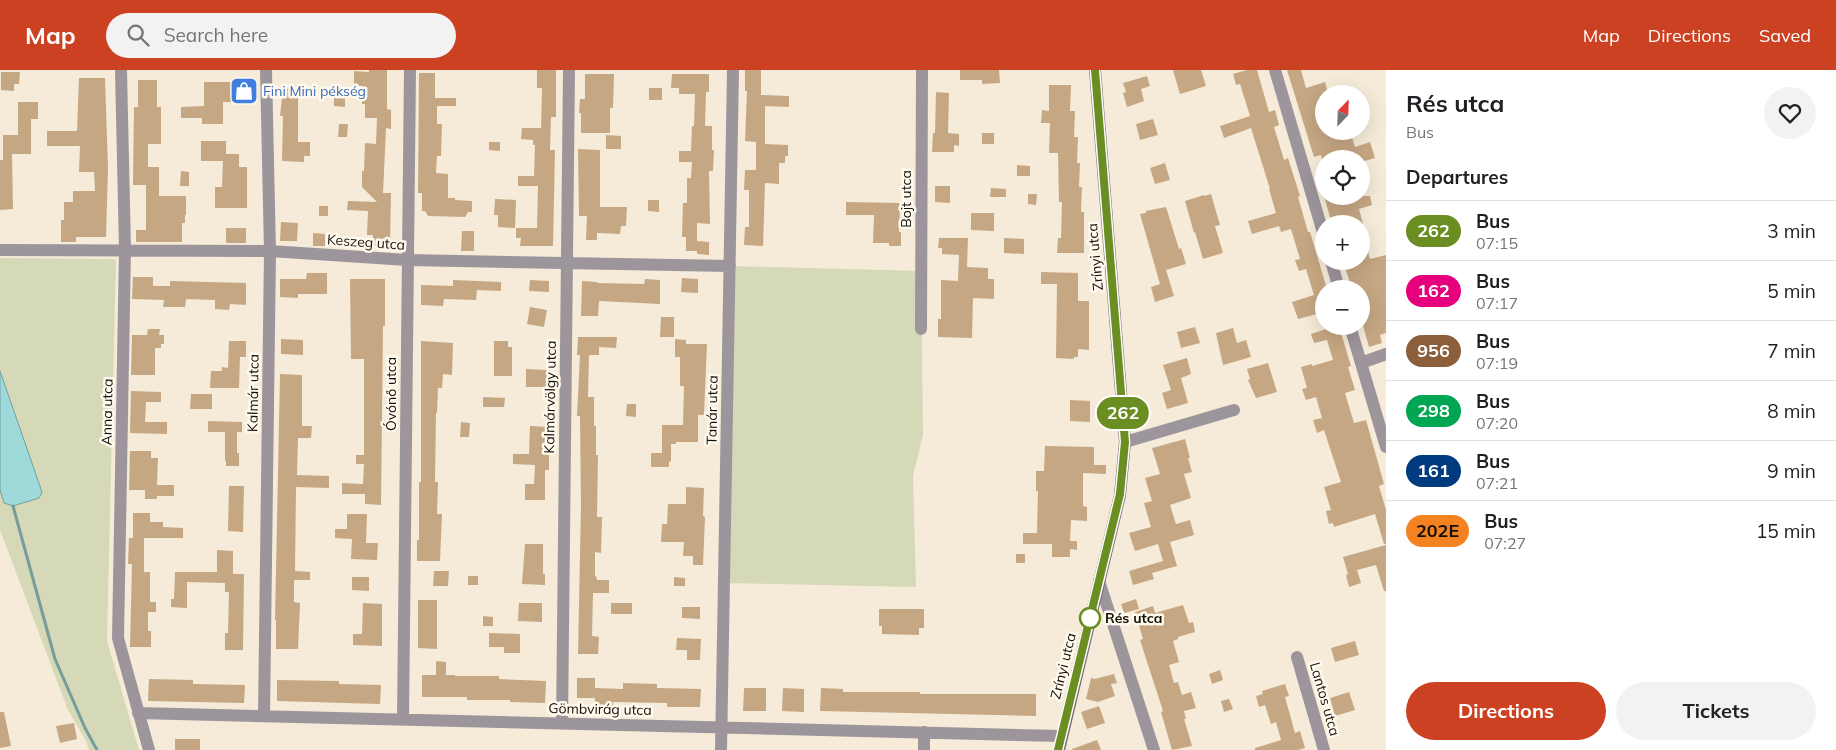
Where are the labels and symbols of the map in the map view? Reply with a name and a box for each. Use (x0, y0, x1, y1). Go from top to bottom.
shop icon: Fini Mini pékség (229, 76, 259, 106)
place label: Fini Mini pékség (263, 82, 366, 100)
north arrow (1315, 85, 1370, 140)
street label: Bojt utca (897, 170, 915, 228)
street label: Zrínyi utca (1083, 223, 1107, 291)
street label: Keszeg utca (326, 230, 406, 254)
street label: Kalmárvölgy utca (540, 340, 560, 454)
street label: Kalmár utca (243, 354, 263, 432)
street label: Óvónő utca (382, 357, 400, 431)
street label: Tanár utca (702, 375, 722, 445)
street label: Anna utca (97, 378, 117, 446)
line badge: 262 (1094, 397, 1152, 429)
marker: Rés utca (1079, 607, 1101, 629)
place label: Rés utca (1105, 609, 1162, 627)
street label: Zrínyi utca (1046, 631, 1080, 701)
street label: Lantos utca (1306, 660, 1344, 738)
street label: Gömbvirág utca (548, 699, 652, 719)

